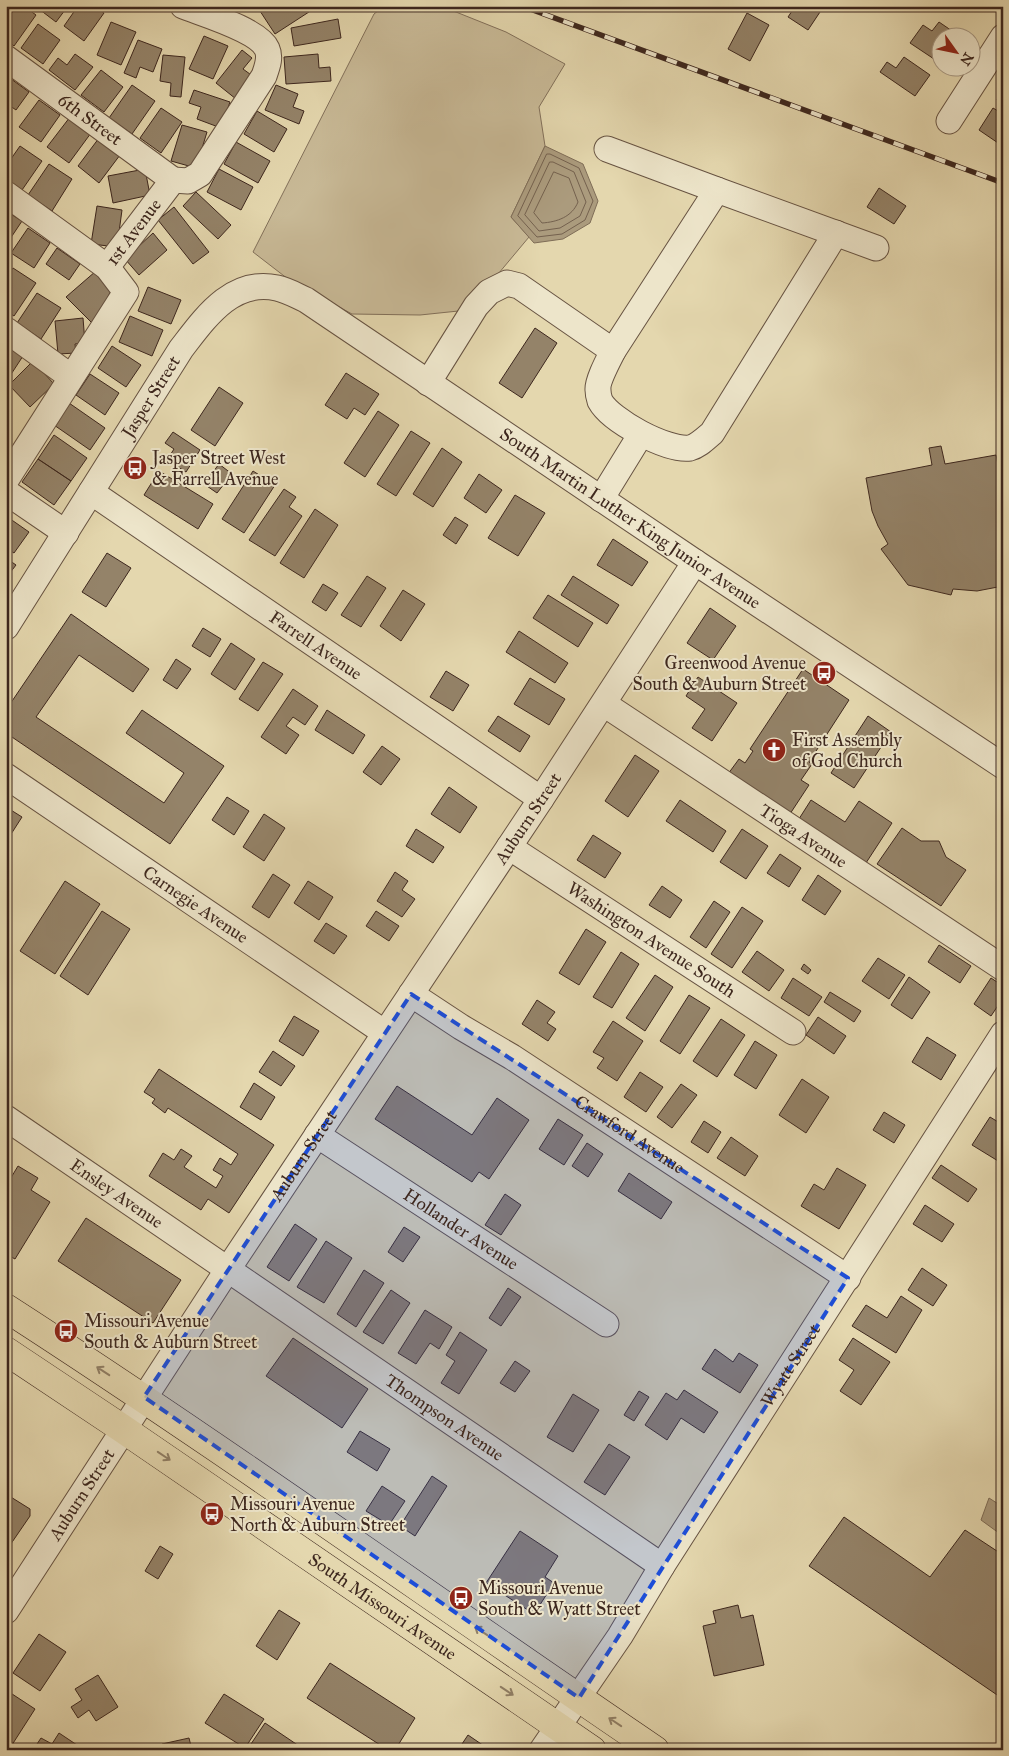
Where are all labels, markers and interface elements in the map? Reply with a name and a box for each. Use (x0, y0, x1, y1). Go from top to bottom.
north arrow (932, 28, 982, 78)
text: N (956, 49, 977, 69)
street label: 6th Street (54, 89, 127, 151)
street label: 1st Avenue (101, 194, 166, 270)
street label: Jasper Street (116, 351, 185, 444)
street label: South Martin Luther King Junior Avenue (496, 423, 765, 613)
place label: Jasper Street West & Farrell Avenue (150, 447, 286, 490)
bus stop icon: Jasper Street West & Farrell Avenue (122, 455, 148, 481)
street label: Farrell Avenue (265, 606, 366, 685)
place label: Greenwood Avenue South & Auburn Street (633, 652, 807, 695)
bus stop icon: Greenwood Avenue South & Auburn Street (811, 660, 837, 686)
place label: First Assembly of God Church (792, 729, 902, 772)
church icon: First Assembly of God Church (761, 737, 787, 763)
street label: Auburn Street (489, 768, 566, 869)
street label: Tioga Avenue (755, 799, 851, 873)
street label: Carnegie Avenue (139, 861, 252, 948)
street label: Washington Avenue South (563, 877, 740, 1003)
street label: Crawford Avenue (571, 1090, 689, 1179)
street label: Auburn Street (265, 1105, 342, 1206)
street label: Ensley Avenue (66, 1154, 167, 1233)
street label: Hollander Avenue (399, 1184, 523, 1275)
place label: Missouri Avenue South & Auburn Street (84, 1310, 258, 1353)
bus stop icon: Missouri Avenue South & Auburn Street (53, 1318, 79, 1344)
street label: Wyatt Street (756, 1319, 826, 1411)
one-way arrow (96, 1366, 110, 1376)
street label: Thompson Avenue (381, 1369, 508, 1466)
street label: Auburn Street (43, 1444, 120, 1545)
one-way arrow (156, 1451, 170, 1461)
place label: Missouri Avenue North & Auburn Street (230, 1493, 406, 1536)
bus stop icon: Missouri Avenue North & Auburn Street (199, 1501, 225, 1527)
street label: South Missouri Avenue (304, 1548, 461, 1665)
place label: Missouri Avenue South & Wyatt Street (478, 1577, 641, 1620)
bus stop icon: Missouri Avenue South & Wyatt Street (448, 1585, 474, 1611)
one-way arrow (474, 1626, 488, 1636)
one-way arrow (499, 1686, 513, 1696)
one-way arrow (608, 1717, 622, 1728)

